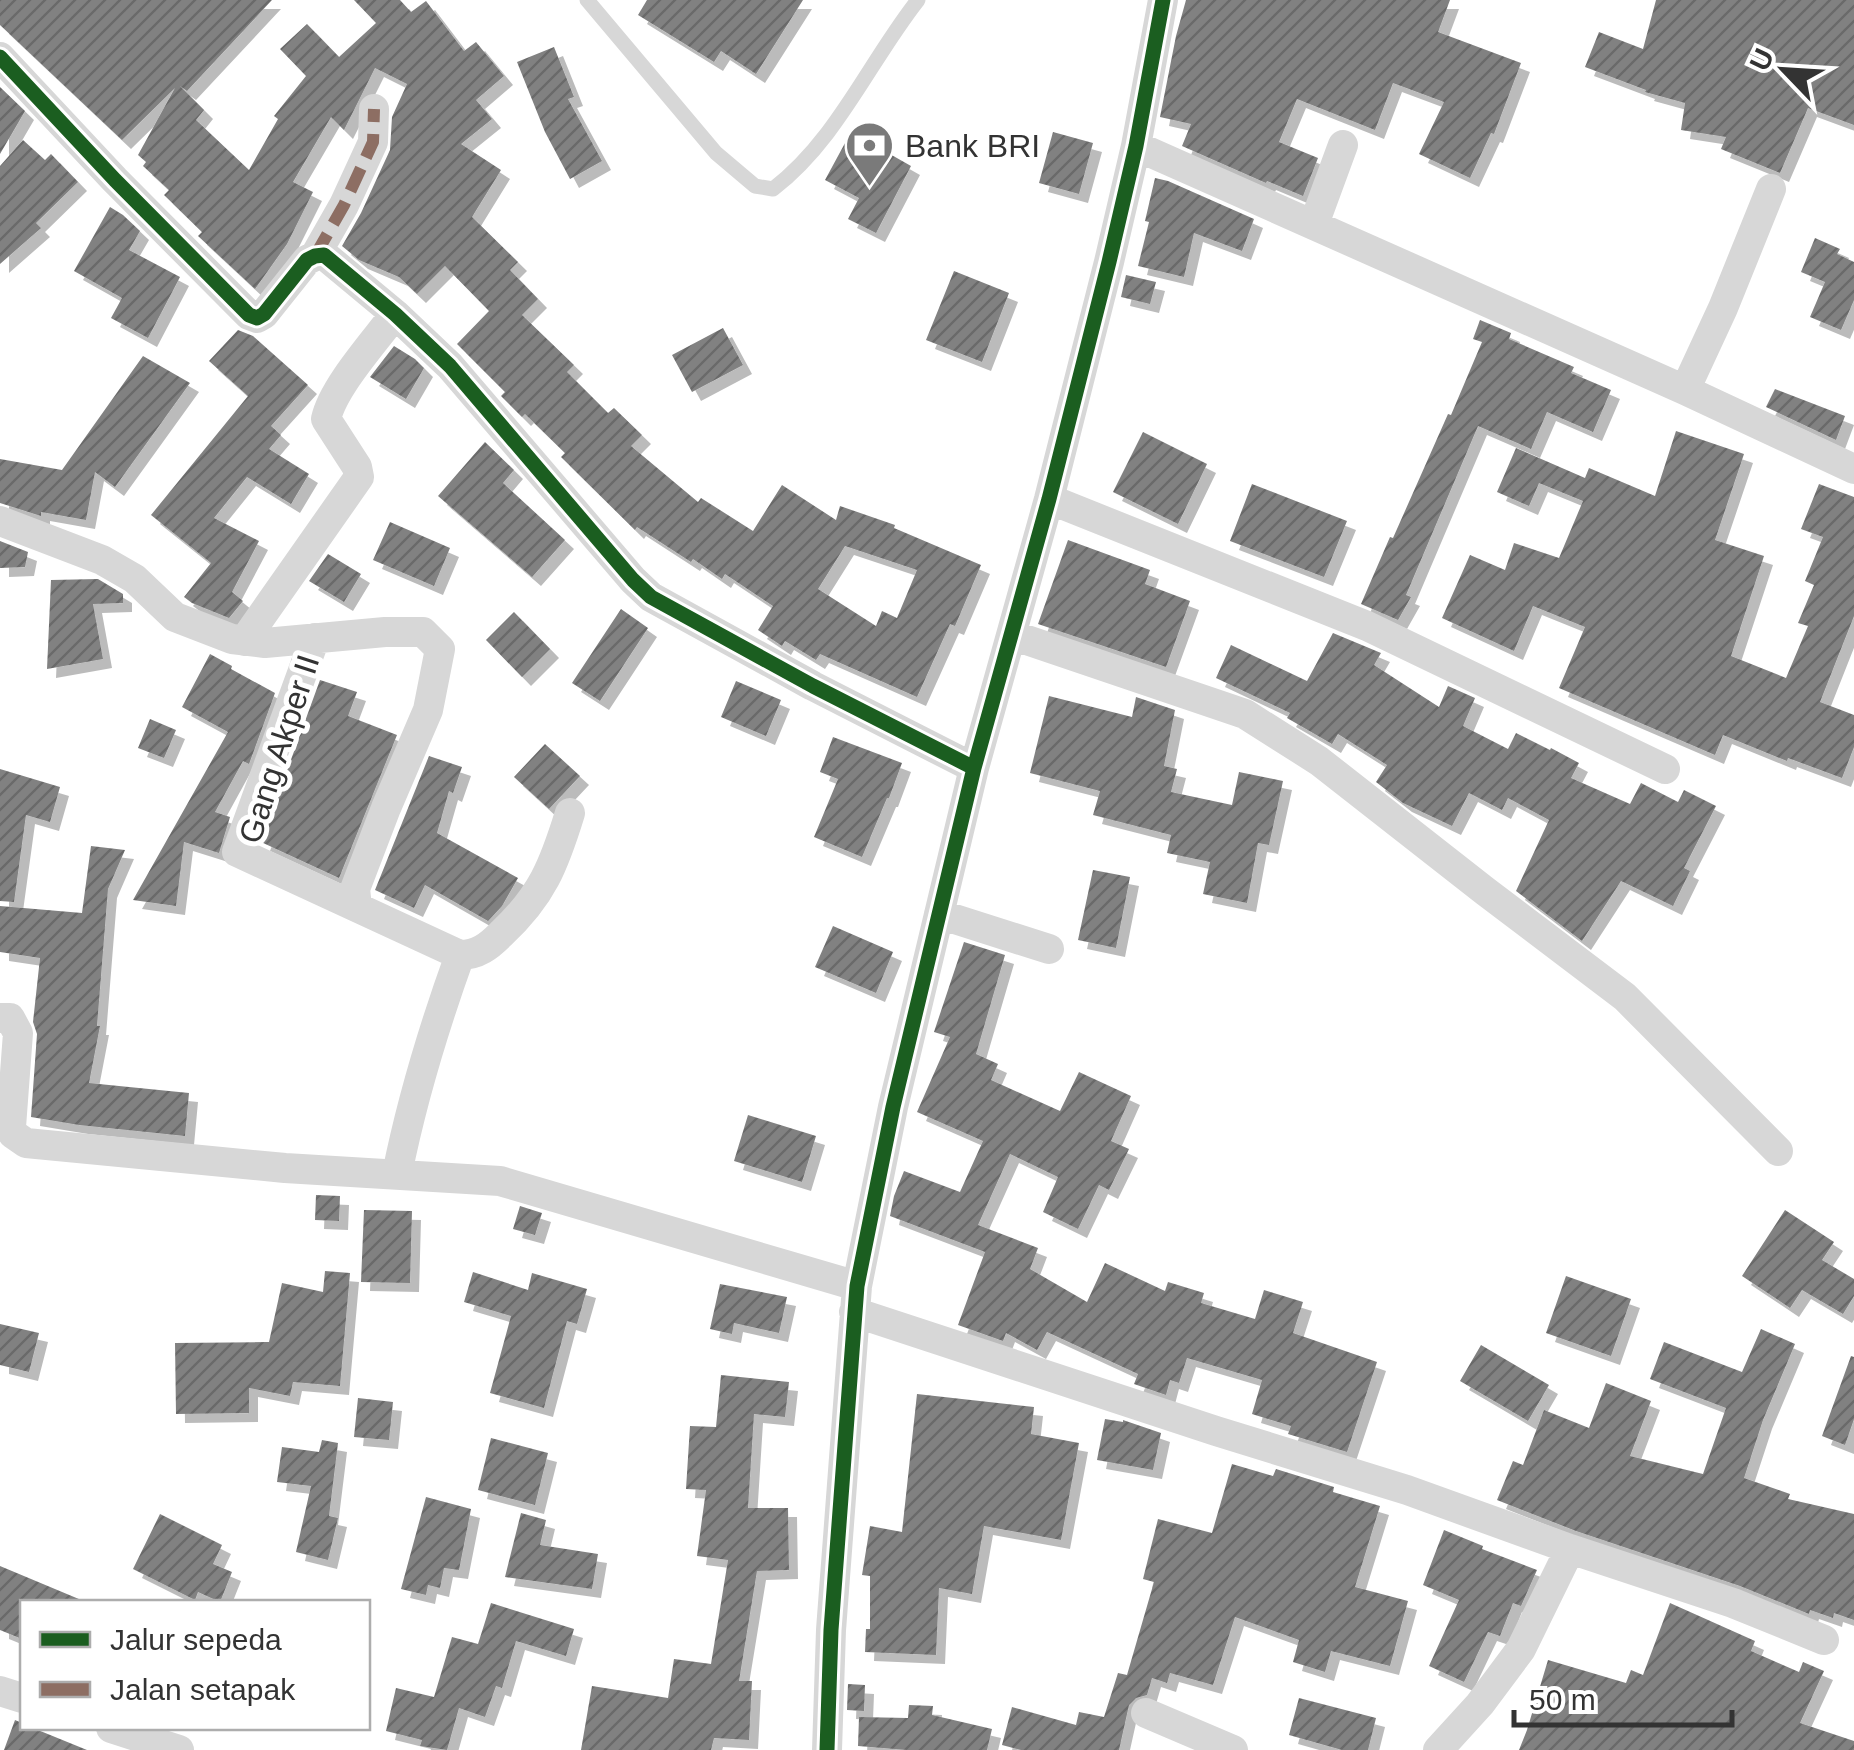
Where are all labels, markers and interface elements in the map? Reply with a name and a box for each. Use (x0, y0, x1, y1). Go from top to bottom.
north arrow (1734, 20, 1834, 120)
text: U (1743, 44, 1780, 75)
bank icon: Bank BRI (844, 120, 896, 188)
place label: Bank BRI (905, 128, 1040, 164)
street label: Gang Akper II (232, 650, 326, 848)
legend (20, 1600, 370, 1730)
text: Jalur sepeda (110, 1623, 282, 1656)
scale bar (1514, 1665, 1732, 1727)
text: Jalan setapak (110, 1673, 296, 1706)
text: 50 m (1529, 1683, 1596, 1716)

